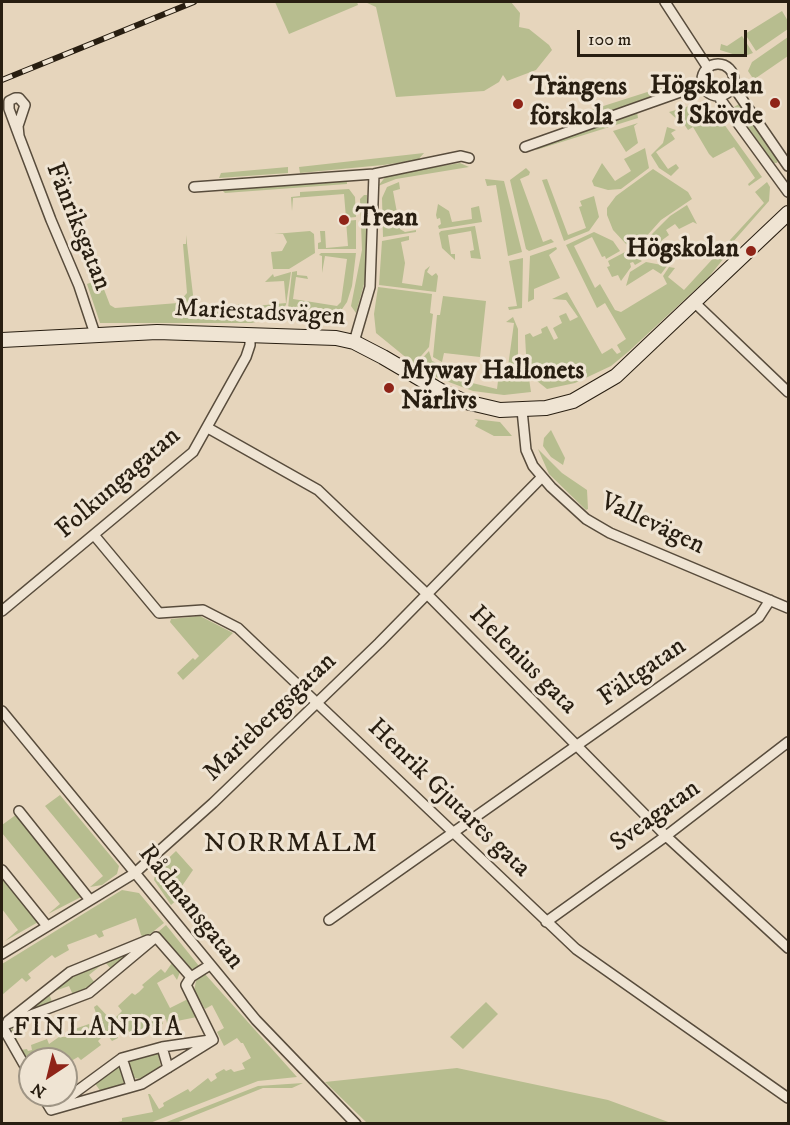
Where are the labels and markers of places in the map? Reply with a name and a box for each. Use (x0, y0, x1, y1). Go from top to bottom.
place label: Högskolan i Skövde (650, 72, 763, 134)
place label: Trängens förskola (530, 73, 627, 134)
marker: Högskolan i Skövde (768, 96, 782, 110)
marker: Trängens förskola (511, 97, 525, 111)
place label: Trean (356, 204, 418, 236)
marker: Trean (337, 213, 351, 227)
place label: Högskolan (626, 235, 739, 267)
marker: Högskolan (744, 244, 758, 258)
place label: Myway Hallonets Närlivs (401, 357, 584, 418)
marker: Myway Hallonets Närlivs (382, 381, 396, 395)

